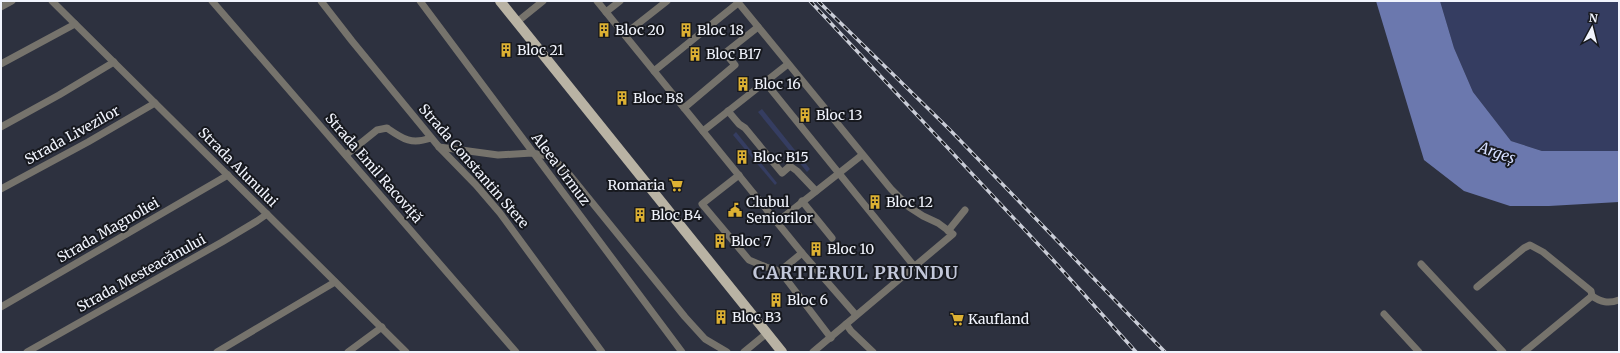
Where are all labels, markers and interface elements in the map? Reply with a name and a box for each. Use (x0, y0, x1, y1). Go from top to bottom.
north arrow (1572, 8, 1612, 48)
text: N (1588, 11, 1599, 26)
place label: Bloc 20 (615, 21, 665, 39)
place label: Bloc 18 (697, 21, 744, 39)
building icon: Bloc 20 (596, 22, 612, 38)
building icon: Bloc 18 (678, 22, 694, 38)
place label: Bloc 21 (517, 41, 564, 59)
building icon: Bloc 21 (498, 42, 514, 58)
place label: Bloc B17 (706, 45, 761, 63)
building icon: Bloc B17 (687, 46, 703, 62)
place label: Bloc 16 (754, 75, 801, 93)
building icon: Bloc 16 (735, 76, 751, 92)
place label: Bloc B8 (633, 89, 684, 107)
building icon: Bloc B8 (614, 90, 630, 106)
street label: Strada Constantin Stere (415, 100, 533, 232)
street label: Strada Livezilor (21, 101, 123, 169)
place label: Bloc 13 (816, 106, 862, 124)
building icon: Bloc 13 (797, 107, 813, 123)
street label: Strada Emil Racoviță (321, 109, 427, 227)
street label: Strada Alunului (195, 124, 282, 211)
street label: Aleea Urmuz (527, 128, 594, 209)
water label: Argeș (1475, 137, 1518, 169)
place label: Bloc B15 (753, 148, 809, 166)
building icon: Bloc B15 (734, 149, 750, 165)
place label: Romaria (607, 176, 665, 194)
supermarket icon: Romaria (668, 177, 684, 193)
street label: Strada Magnoliei (54, 193, 163, 267)
place label: Clubul Seniorilor (746, 193, 813, 227)
place label: Bloc 12 (886, 193, 933, 211)
building icon: Bloc 12 (867, 194, 883, 210)
public building icon: Clubul Seniorilor (727, 202, 743, 218)
place label: Bloc B4 (651, 206, 702, 224)
building icon: Bloc B4 (632, 207, 648, 223)
street label: Strada Mesteacănului (73, 230, 209, 316)
place label: Bloc 7 (731, 232, 772, 250)
building icon: Bloc 7 (712, 233, 728, 249)
place label: Bloc 10 (827, 240, 874, 258)
building icon: Bloc 10 (808, 241, 824, 257)
district label: CARTIERUL PRUNDU (753, 261, 959, 284)
place label: Bloc 6 (787, 291, 828, 309)
building icon: Bloc 6 (768, 292, 784, 308)
place label: Bloc B3 (732, 308, 782, 326)
building icon: Bloc B3 (713, 309, 729, 325)
place label: Kaufland (968, 310, 1030, 328)
supermarket icon: Kaufland (949, 311, 965, 327)

